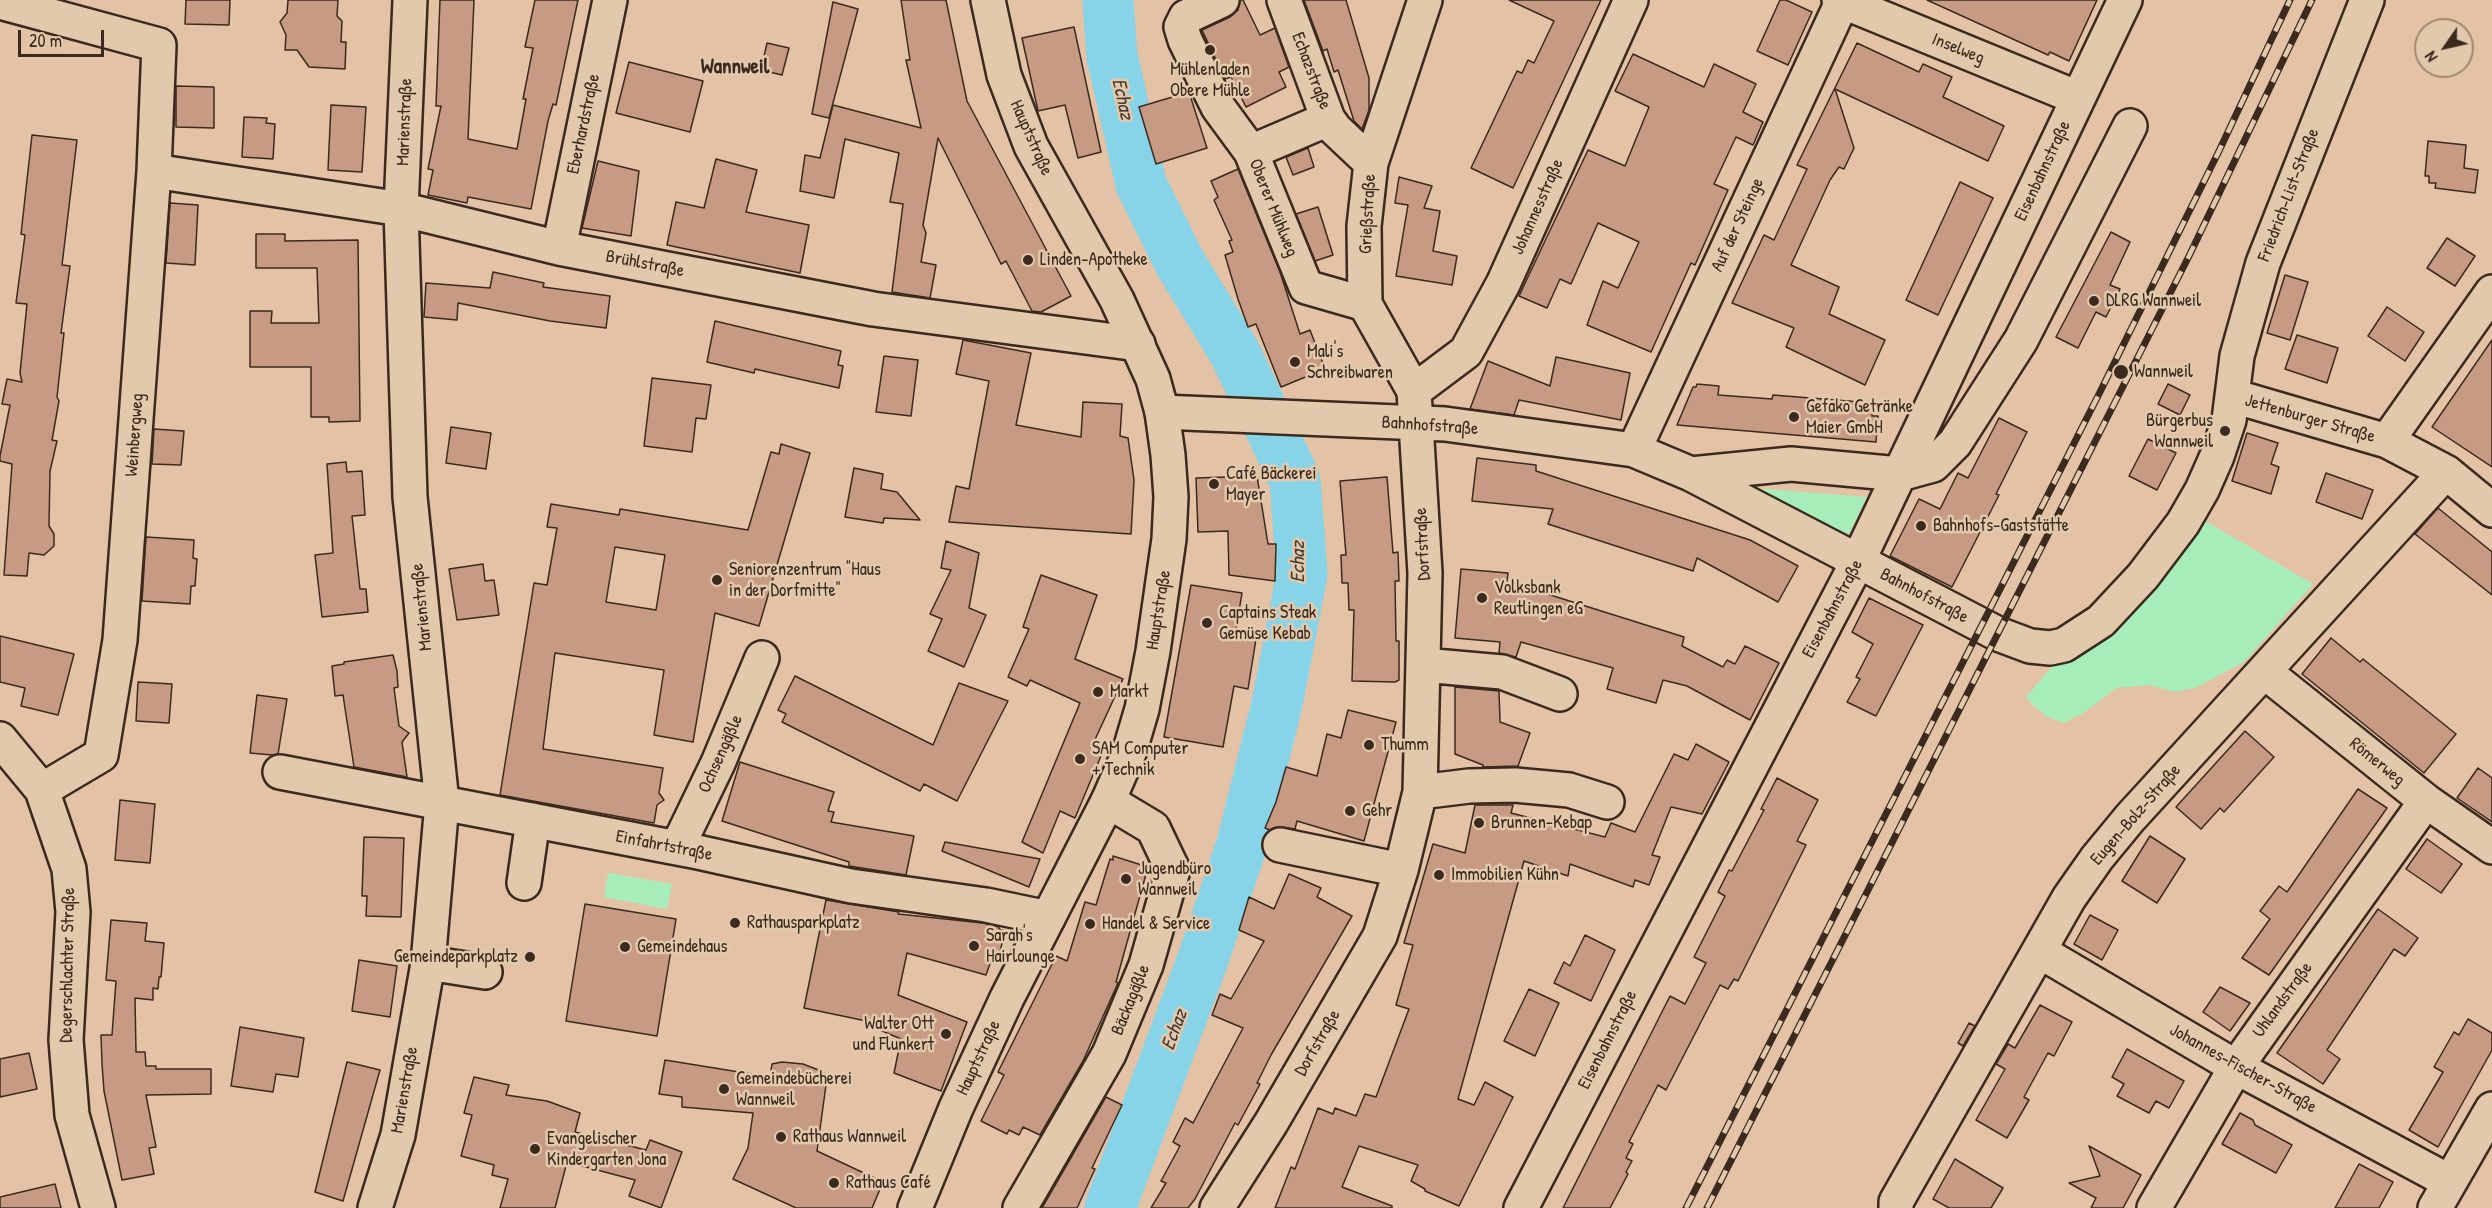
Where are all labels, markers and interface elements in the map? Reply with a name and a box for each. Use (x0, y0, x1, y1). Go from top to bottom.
scale bar (21, 18, 106, 56)
north arrow (2414, 18, 2474, 78)
text: 20 m (29, 28, 62, 53)
street label: Echazstraße (1286, 29, 1336, 113)
street label: Inselweg (1929, 29, 1987, 69)
marker: Mühlenladen Obere Mühle (1203, 43, 1217, 57)
text: N (2419, 47, 2442, 67)
district label: Wannweil (701, 54, 769, 80)
place label: Mühlenladen Obere Mühle (1170, 59, 1250, 101)
street label: Eberhardstraße (563, 72, 605, 176)
water label: Echaz (1106, 76, 1138, 122)
street label: Marienstraße (393, 78, 417, 166)
street label: Hauptstraße (1005, 97, 1057, 179)
street label: Eisenbahnstraße (2010, 117, 2076, 225)
street label: Friedrich-List-Straße (2254, 125, 2324, 265)
street label: Oberer Mühlweg (1244, 156, 1302, 260)
street label: Johannesstraße (1507, 156, 1569, 258)
street label: Grießstraße (1355, 173, 1381, 255)
street label: Auf der Steinge (1707, 175, 1769, 275)
street label: Brühlstraße (604, 246, 686, 282)
place label: Linden-Apotheke (1040, 249, 1148, 271)
marker: Linden-Apotheke (1021, 253, 1035, 267)
place label: DLRG Wannweil (2106, 290, 2201, 312)
marker: DLRG Wannweil (2087, 294, 2101, 308)
place label: Mali's Schreibwaren (1307, 341, 1393, 384)
marker: Mali's Schreibwaren (1288, 355, 1302, 369)
place label: Wannweil (2134, 361, 2193, 383)
marker: Wannweil (2112, 363, 2130, 381)
street label: Jettenburger Straße (2242, 390, 2378, 448)
street label: Weinbergweg (121, 393, 149, 477)
place label: Gefako Getränke Maier GmbH (1806, 396, 1913, 438)
marker: Gefako Getränke Maier GmbH (1787, 410, 1801, 424)
place label: Bürgerbus Wannweil (2146, 410, 2213, 452)
street label: Bahnhofstraße (1381, 412, 1479, 440)
marker: Bürgerbus Wannweil (2218, 424, 2232, 438)
place label: Café Bäckerei Mayer (1226, 463, 1317, 506)
marker: Café Bäckerei Mayer (1207, 477, 1221, 491)
street label: Dorfstraße (1410, 507, 1436, 581)
place label: Bahnhofs-Gaststätte (1933, 515, 2069, 537)
marker: Bahnhofs-Gaststätte (1914, 519, 1928, 533)
water label: Echaz (1287, 541, 1311, 583)
street label: Eisenbahnstraße (1798, 556, 1868, 662)
place label: Seniorenzentrum "Haus in der Dorfmitte" (729, 559, 881, 602)
street label: Marienstraße (407, 562, 437, 652)
street label: Bahnhofstraße (1876, 564, 1972, 628)
street label: Hauptstraße (1142, 569, 1176, 651)
marker: Seniorenzentrum "Haus in der Dorfmitte" (710, 573, 724, 587)
place label: Volksbank Reutlingen eG (1494, 577, 1583, 620)
marker: Volksbank Reutlingen eG (1475, 591, 1489, 605)
place label: Captains Steak Gemüse Kebab (1219, 602, 1316, 644)
marker: Captains Steak Gemüse Kebab (1200, 616, 1214, 630)
place label: Markt (1110, 681, 1148, 703)
marker: Markt (1091, 685, 1105, 699)
street label: Ochsengäßle (694, 712, 748, 796)
street label: Römerweg (2345, 733, 2409, 791)
place label: Thumm (1381, 734, 1429, 756)
place label: SAM Computer + Technik (1092, 738, 1188, 780)
marker: Thumm (1362, 738, 1376, 752)
marker: SAM Computer + Technik (1073, 752, 1087, 766)
street label: Eugen-Bolz-Straße (2086, 760, 2186, 870)
place label: Gehr (1362, 800, 1392, 822)
marker: Gehr (1343, 804, 1357, 818)
place label: Brunnen-Kebap (1491, 812, 1592, 834)
marker: Brunnen-Kebap (1472, 816, 1486, 830)
street label: Einfahrtstraße (614, 826, 714, 866)
place label: Jugendbüro Wannweil (1138, 858, 1211, 900)
place label: Immobilien Kühn (1451, 864, 1559, 886)
marker: Immobilien Kühn (1432, 868, 1446, 882)
marker: Jugendbüro Wannweil (1119, 872, 1133, 886)
street label: Degerschlachter Straße (56, 887, 80, 1043)
place label: Rathausparkplatz (747, 912, 860, 934)
place label: Handel & Service (1102, 913, 1210, 935)
marker: Rathausparkplatz (728, 916, 742, 930)
marker: Handel & Service (1083, 917, 1097, 931)
place label: Sarah's Hairlounge (986, 925, 1055, 968)
place label: Gemeindehaus (637, 936, 727, 958)
marker: Sarah's Hairlounge (967, 939, 981, 953)
marker: Gemeindehaus (618, 940, 632, 954)
place label: Gemeindeparkplatz (394, 946, 518, 968)
marker: Gemeindeparkplatz (523, 950, 537, 964)
street label: Uhlandstraße (2248, 958, 2318, 1042)
street label: Bäckagäßle (1107, 962, 1155, 1038)
street label: Eisenbahnstraße (1574, 987, 1642, 1093)
water label: Echaz (1157, 1006, 1193, 1054)
street label: Dorfstraße (1290, 1006, 1346, 1080)
place label: Walter Ott und Flunkert (853, 1013, 934, 1056)
street label: Hauptstraße (952, 1017, 1006, 1099)
street label: Johannes-Fischer-Straße (2166, 1020, 2320, 1118)
marker: Walter Ott und Flunkert (939, 1027, 953, 1041)
street label: Marienstraße (387, 1045, 423, 1135)
place label: Gemeindebücherei Wannweil (736, 1068, 852, 1110)
marker: Gemeindebücherei Wannweil (717, 1082, 731, 1096)
place label: Rathaus Wannweil (793, 1126, 906, 1148)
place label: Evangelischer Kindergarten Jona (547, 1128, 666, 1170)
marker: Rathaus Wannweil (774, 1130, 788, 1144)
marker: Evangelischer Kindergarten Jona (528, 1142, 542, 1156)
place label: Rathaus Café (846, 1172, 931, 1194)
marker: Rathaus Café (827, 1176, 841, 1190)

